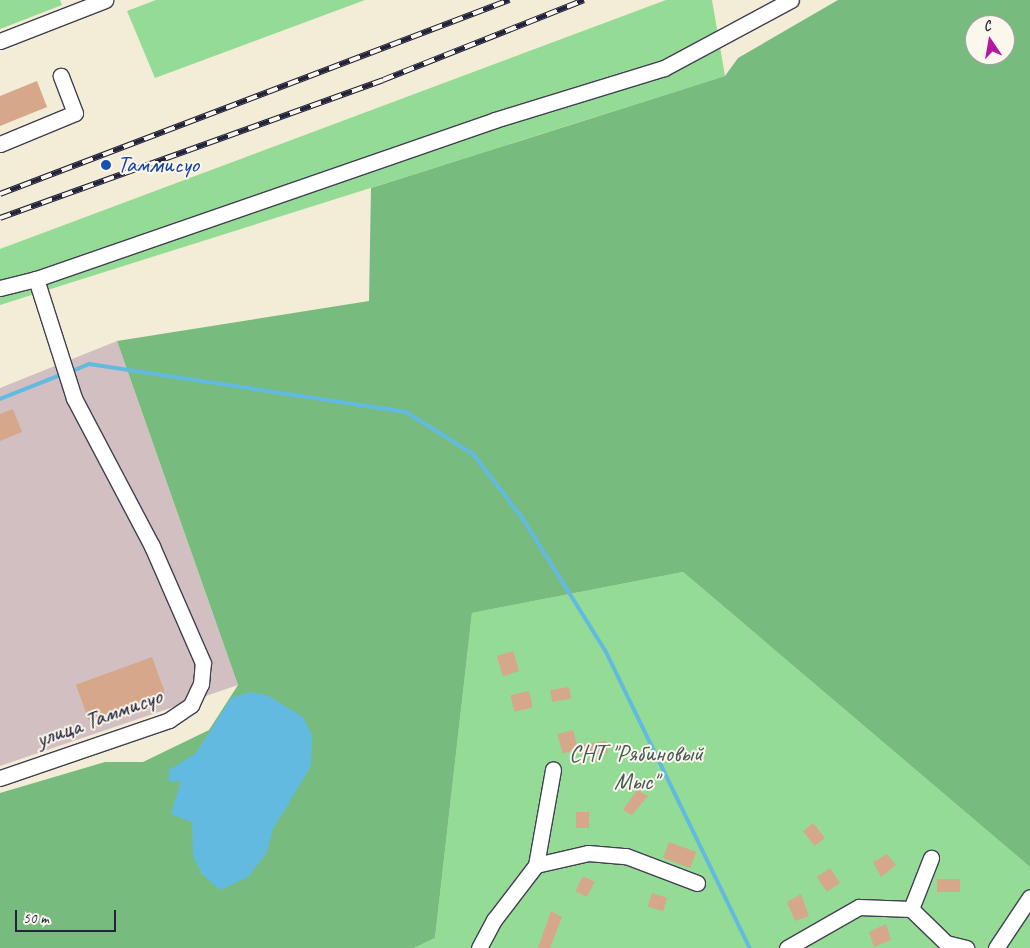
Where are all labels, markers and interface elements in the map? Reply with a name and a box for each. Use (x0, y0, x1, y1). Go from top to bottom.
north arrow (965, 15, 1015, 65)
text: С (982, 17, 992, 35)
place label: Таммисуо (117, 151, 199, 179)
marker: Таммисуо (99, 158, 113, 172)
street label: улица Таммисуо (31, 682, 167, 754)
park label: СНТ "Рябиновый Мыс" (569, 740, 703, 796)
scale bar (18, 900, 119, 932)
text: 50 m (23, 909, 49, 928)

